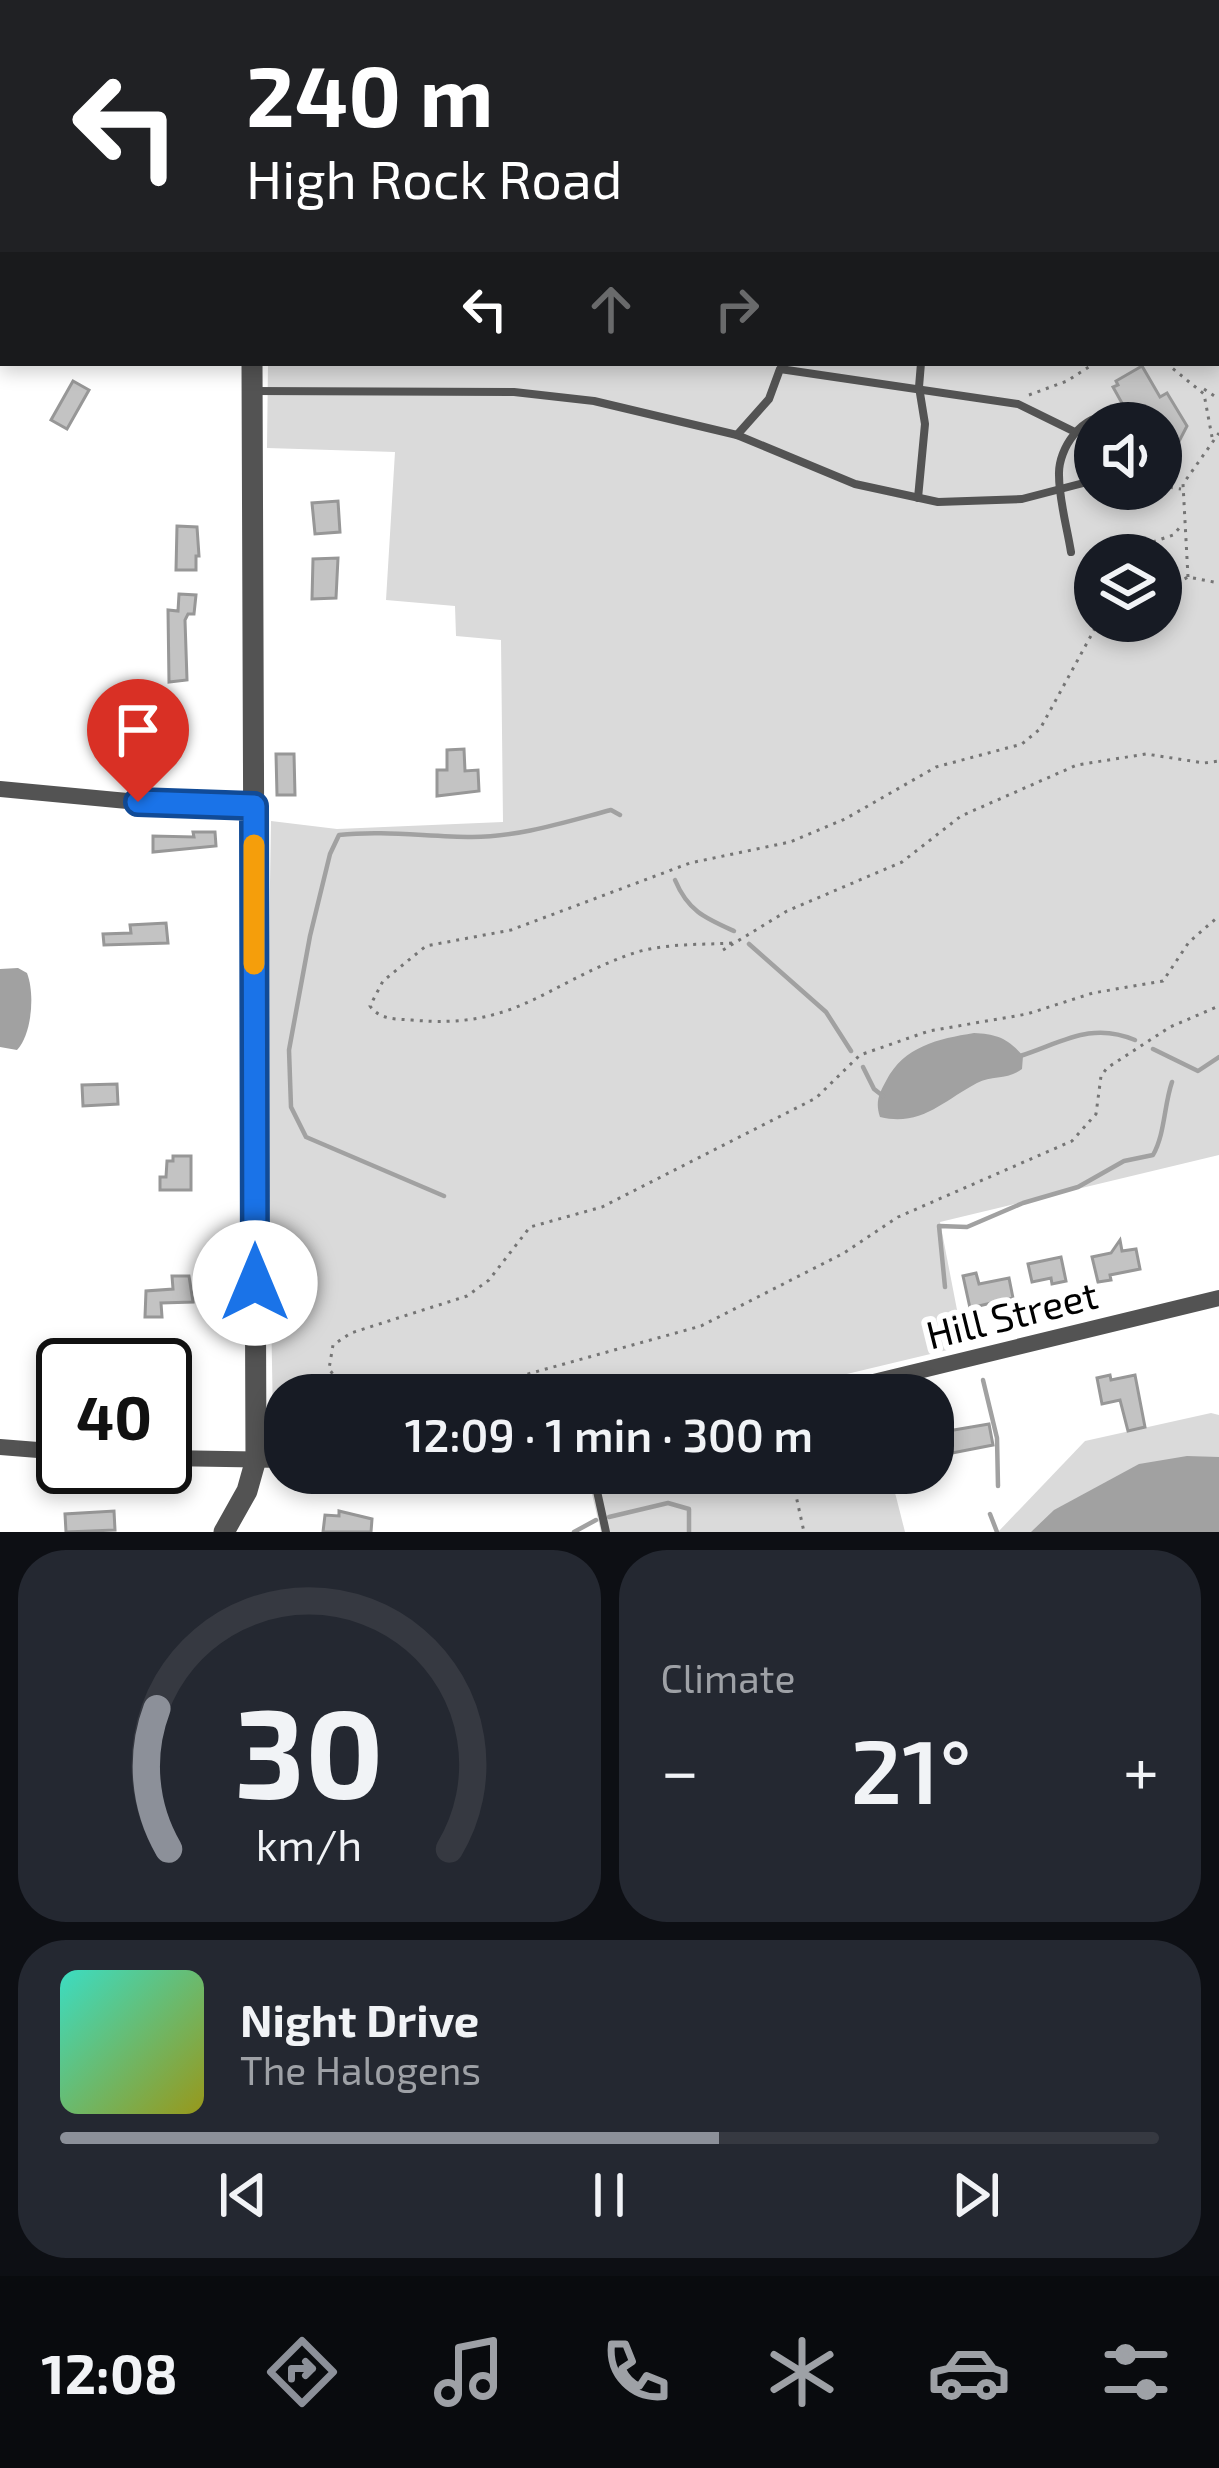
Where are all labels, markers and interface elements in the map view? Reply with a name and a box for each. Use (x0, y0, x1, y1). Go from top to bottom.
text: 240 m (246, 43, 493, 144)
icon: left (48, 48, 204, 204)
text: High Rock Road (246, 145, 623, 210)
icon: left (452, 276, 518, 342)
icon: ahead (578, 276, 644, 342)
icon: right (704, 276, 770, 342)
map controls (1074, 402, 1182, 642)
button: sound (1074, 402, 1182, 510)
button: layers (1074, 534, 1182, 642)
pin (87, 679, 189, 802)
icon: arrive (105, 697, 171, 763)
position arrow (192, 1220, 318, 1346)
street label: Hill Street (921, 1270, 1102, 1358)
speed limit sign: 40 (36, 1338, 192, 1494)
text: 12:09 · 1 min · 300 m (405, 1407, 813, 1461)
text: Climate (661, 1654, 795, 1701)
text: 30 (234, 1673, 384, 1823)
text: 21° (850, 1714, 971, 1822)
text: − (661, 1729, 699, 1808)
text: + (1123, 1729, 1159, 1808)
text: km/h (256, 1818, 362, 1870)
text: Night Drive (240, 1992, 479, 2046)
text: The Halogens (240, 2046, 481, 2093)
icon: previous (210, 2162, 276, 2228)
icon: pause (576, 2162, 642, 2228)
icon: next (943, 2162, 1009, 2228)
icon: directions (260, 2330, 344, 2414)
icon: music (427, 2330, 511, 2414)
icon: phone (594, 2330, 678, 2414)
icon: climate (760, 2330, 844, 2414)
icon: car (927, 2330, 1011, 2414)
icon: filters (1094, 2330, 1178, 2414)
text: 12:08 (41, 2340, 178, 2405)

